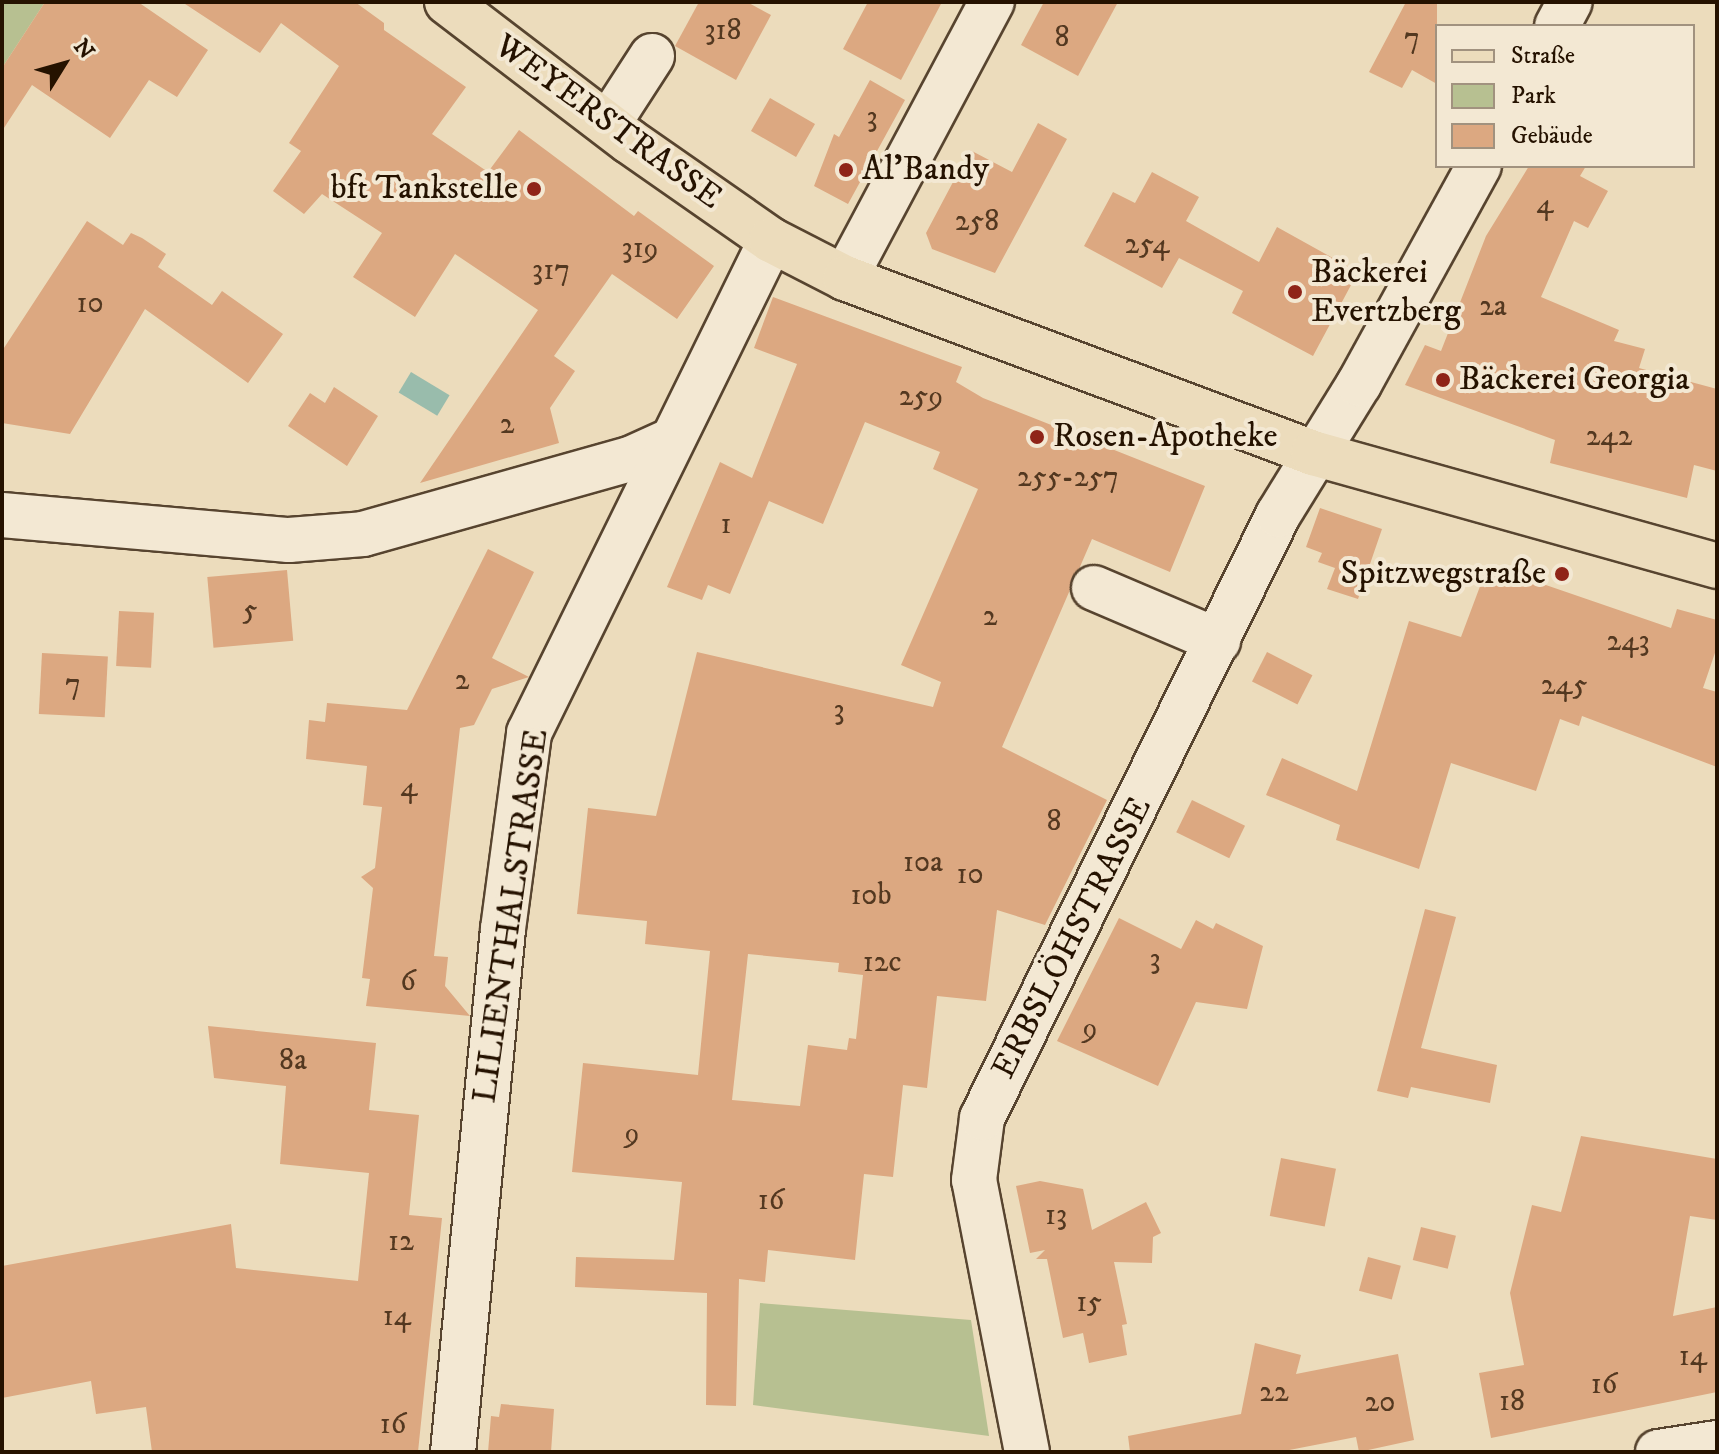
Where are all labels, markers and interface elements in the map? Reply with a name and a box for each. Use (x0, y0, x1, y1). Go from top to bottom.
house number: 318 (704, 13, 742, 49)
house number: 8 (1054, 20, 1070, 56)
house number: 7 (1404, 21, 1420, 57)
north arrow (24, 24, 104, 104)
legend (1435, 24, 1695, 168)
street label: WEYERSTRASSE (486, 26, 730, 218)
text: N (67, 34, 100, 65)
text: Straße (1511, 41, 1575, 71)
text: Park (1511, 81, 1556, 111)
house number: 3 (866, 100, 878, 136)
text: Gebäude (1511, 121, 1593, 151)
place label: Al'Bandy (862, 150, 989, 190)
marker: Al'Bandy (837, 161, 855, 179)
place label: bft Tankstelle (331, 169, 518, 209)
marker: bft Tankstelle (525, 180, 543, 198)
house number: 4 (1536, 187, 1554, 223)
house number: 258 (955, 204, 999, 240)
house number: 254 (1124, 227, 1170, 263)
house number: 319 (621, 231, 659, 267)
place label: Bäckerei Evertzberg (1311, 252, 1461, 332)
house number: 317 (532, 253, 570, 289)
marker: Bäckerei Evertzberg (1286, 283, 1304, 301)
house number: 10 (76, 286, 104, 322)
house number: 2a (1479, 289, 1507, 325)
place label: Bäckerei Georgia (1459, 360, 1690, 400)
marker: Bäckerei Georgia (1434, 371, 1452, 389)
house number: 259 (899, 379, 943, 415)
house number: 2 (500, 407, 514, 443)
place label: Rosen-Apotheke (1053, 417, 1278, 457)
house number: 242 (1586, 419, 1632, 455)
marker: Rosen-Apotheke (1028, 428, 1046, 446)
house number: 255-257 (1017, 460, 1119, 496)
house number: 1 (720, 507, 732, 543)
place label: Spitzwegstraße (1341, 554, 1546, 594)
marker: Spitzwegstraße (1553, 565, 1571, 583)
house number: 5 (243, 593, 257, 629)
house number: 2 (983, 599, 997, 635)
house number: 243 (1606, 624, 1650, 660)
house number: 2 (455, 663, 469, 699)
house number: 7 (65, 667, 81, 703)
house number: 245 (1541, 668, 1587, 704)
house number: 3 (833, 693, 845, 729)
street label: LILIENTHALSTRASSE (465, 726, 557, 1106)
house number: 4 (400, 770, 418, 806)
street label: ERBSLÖHSTRASSE (983, 790, 1161, 1086)
house number: 8 (1046, 804, 1062, 840)
house number: 10a (903, 845, 943, 881)
house number: 10 (956, 857, 984, 893)
house number: 10b (850, 878, 892, 914)
house number: 3 (1149, 942, 1161, 978)
house number: 12c (863, 945, 901, 981)
house number: 6 (400, 964, 416, 1000)
house number: 9 (1083, 1011, 1097, 1047)
house number: 8a (279, 1043, 307, 1079)
house number: 9 (625, 1116, 639, 1152)
house number: 16 (758, 1183, 784, 1219)
house number: 13 (1045, 1198, 1067, 1234)
house number: 12 (388, 1224, 414, 1260)
house number: 15 (1076, 1285, 1102, 1321)
house number: 14 (383, 1299, 411, 1335)
house number: 14 (1679, 1339, 1707, 1375)
house number: 16 (1591, 1367, 1617, 1403)
house number: 22 (1259, 1375, 1289, 1411)
house number: 18 (1499, 1384, 1525, 1420)
house number: 20 (1365, 1385, 1395, 1421)
house number: 16 (380, 1407, 406, 1443)

